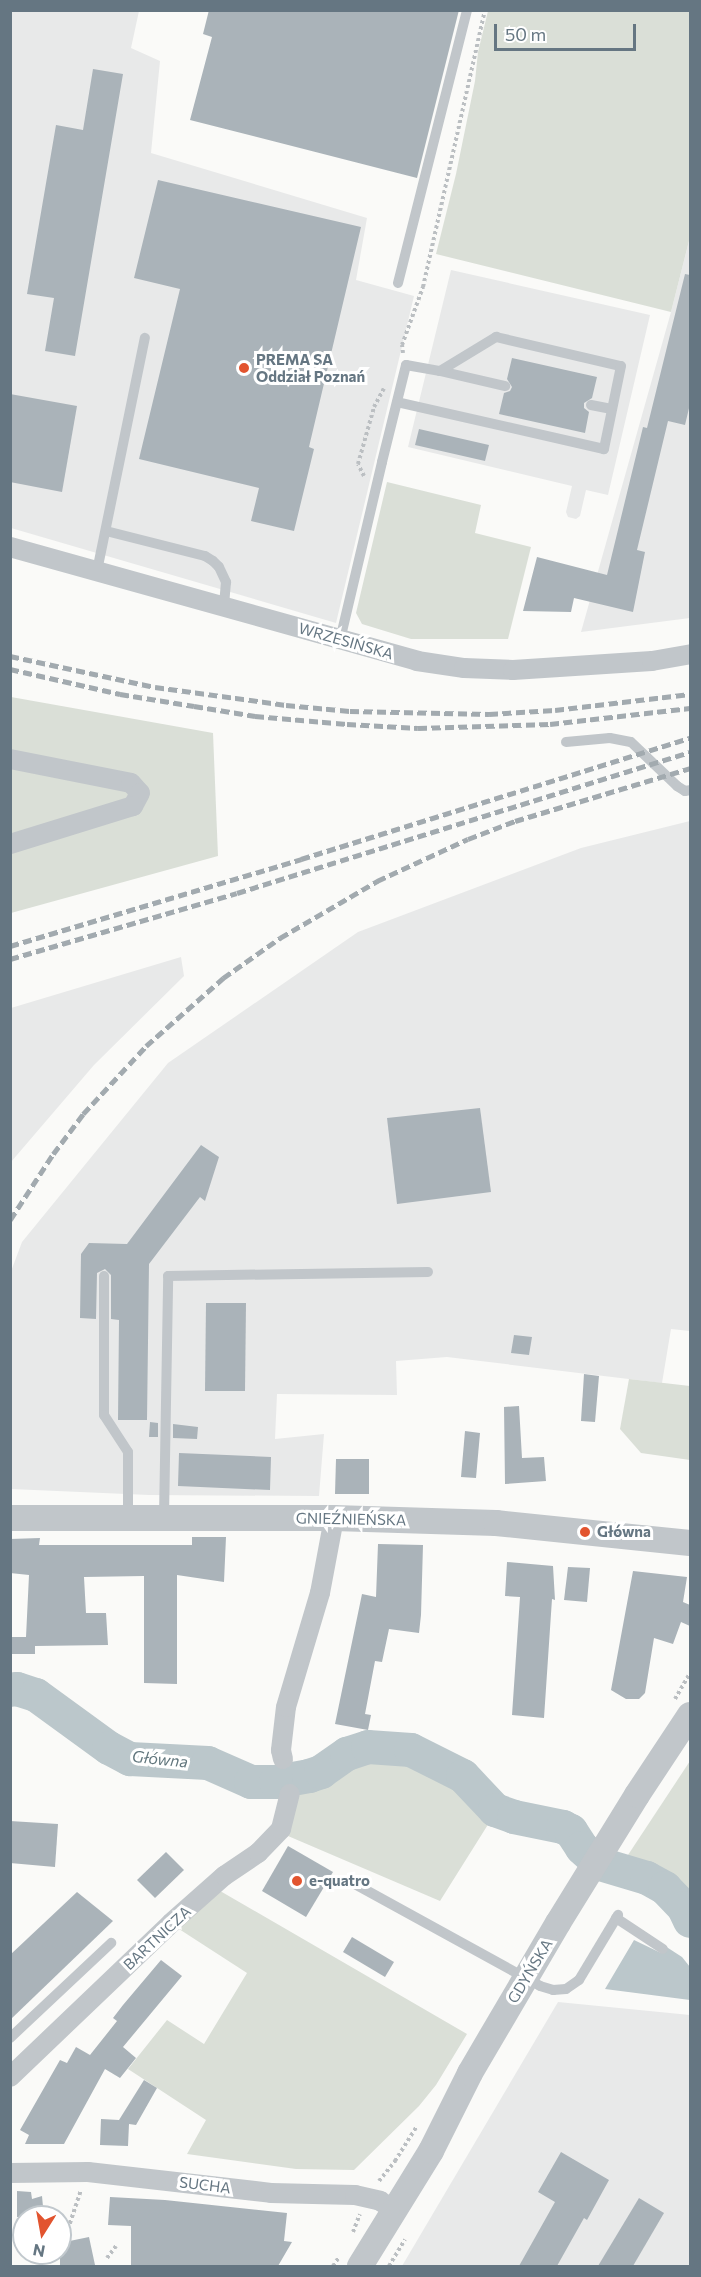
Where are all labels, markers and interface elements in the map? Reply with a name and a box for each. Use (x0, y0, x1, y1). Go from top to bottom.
scale bar (497, 12, 640, 50)
text: 50 m (505, 23, 546, 45)
place label: PREMA SA Oddział Poznań (256, 350, 365, 385)
marker: PREMA SA Oddział Poznań (237, 361, 251, 375)
street label: WRZESIŃSKA (296, 619, 396, 663)
street label: GNIEŹNIEŃSKA (296, 1509, 406, 1529)
place label: Główna (597, 1523, 651, 1541)
marker: Główna (578, 1525, 592, 1539)
water label: Główna (131, 1747, 189, 1771)
place label: e-quatro (309, 1872, 370, 1890)
marker: e-quatro (290, 1874, 304, 1888)
street label: BARTNICZA (120, 1902, 194, 1974)
street label: GDYŃSKA (504, 1936, 556, 2006)
street label: SUCHA (178, 2173, 232, 2197)
north arrow (12, 2205, 72, 2265)
text: N (31, 2241, 47, 2262)

